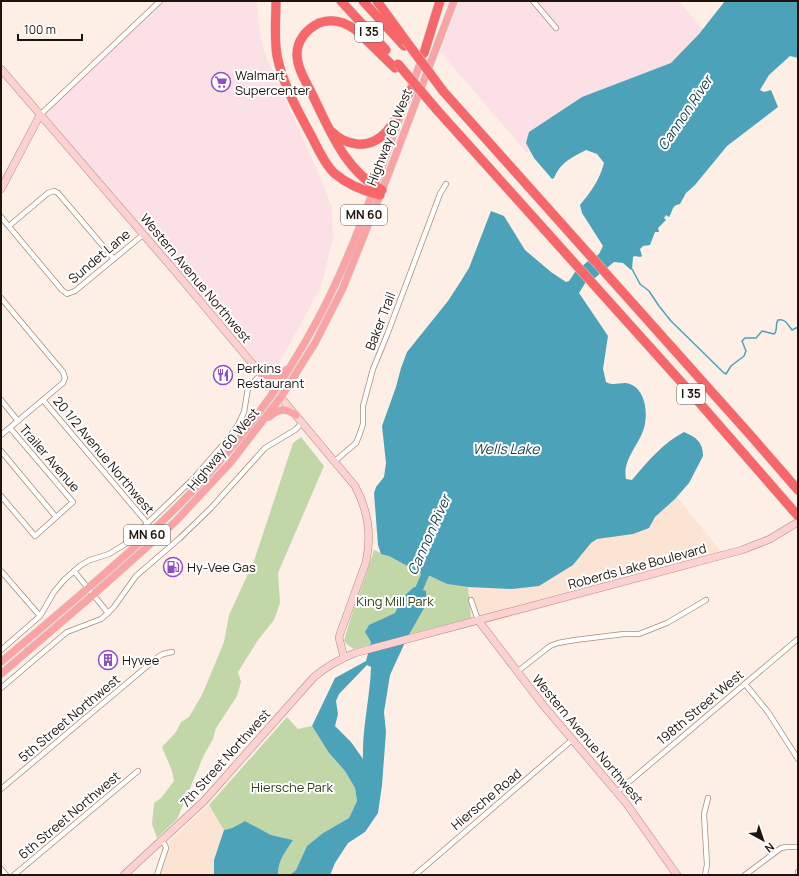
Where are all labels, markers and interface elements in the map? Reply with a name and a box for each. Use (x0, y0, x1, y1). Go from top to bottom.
scale bar (18, 16, 82, 42)
text: 100 m (24, 21, 56, 38)
road number: I 35 (355, 22, 383, 42)
place label: Walmart Supercenter (235, 66, 310, 99)
water label: Cannon River (653, 70, 718, 154)
supermarket icon: Walmart Supercenter (210, 71, 232, 93)
street label: Highway 60 West (362, 86, 416, 188)
road number: MN 60 (341, 205, 387, 225)
street label: Western Avenue Northwest (136, 209, 256, 347)
street label: Sundet Lane (64, 225, 134, 287)
street label: Baker Trail (361, 289, 399, 353)
place label: Perkins Restaurant (237, 359, 304, 392)
restaurant icon: Perkins Restaurant (212, 364, 234, 386)
road number: I 35 (677, 384, 705, 404)
street label: 20 1/2 Avenue Northwest (49, 392, 159, 518)
street label: Highway 60 West (183, 404, 263, 494)
street label: Trailer Avenue (16, 420, 85, 496)
water label: Wells Lake (472, 439, 540, 458)
water label: Cannon River (402, 490, 455, 578)
road number: MN 60 (124, 525, 170, 545)
street label: Roberds Lake Boulevard (566, 539, 708, 593)
fuel station icon: Hy-Vee Gas (162, 556, 184, 578)
place label: Hy-Vee Gas (187, 558, 256, 576)
park label: King Mill Park (356, 592, 434, 610)
building icon: Hyvee (97, 649, 119, 671)
place label: Hyvee (122, 651, 160, 669)
street label: 198th Street West (653, 665, 747, 749)
street label: 5th Street Northwest (14, 670, 124, 766)
street label: Western Avenue Northwest (528, 670, 648, 808)
street label: 7th Street Northwest (176, 705, 274, 811)
street label: Hiersche Road (447, 764, 525, 834)
street label: 6th Street Northwest (14, 767, 124, 863)
park label: Hiersche Park (251, 778, 333, 796)
north arrow (743, 820, 783, 860)
text: N (762, 840, 778, 856)

